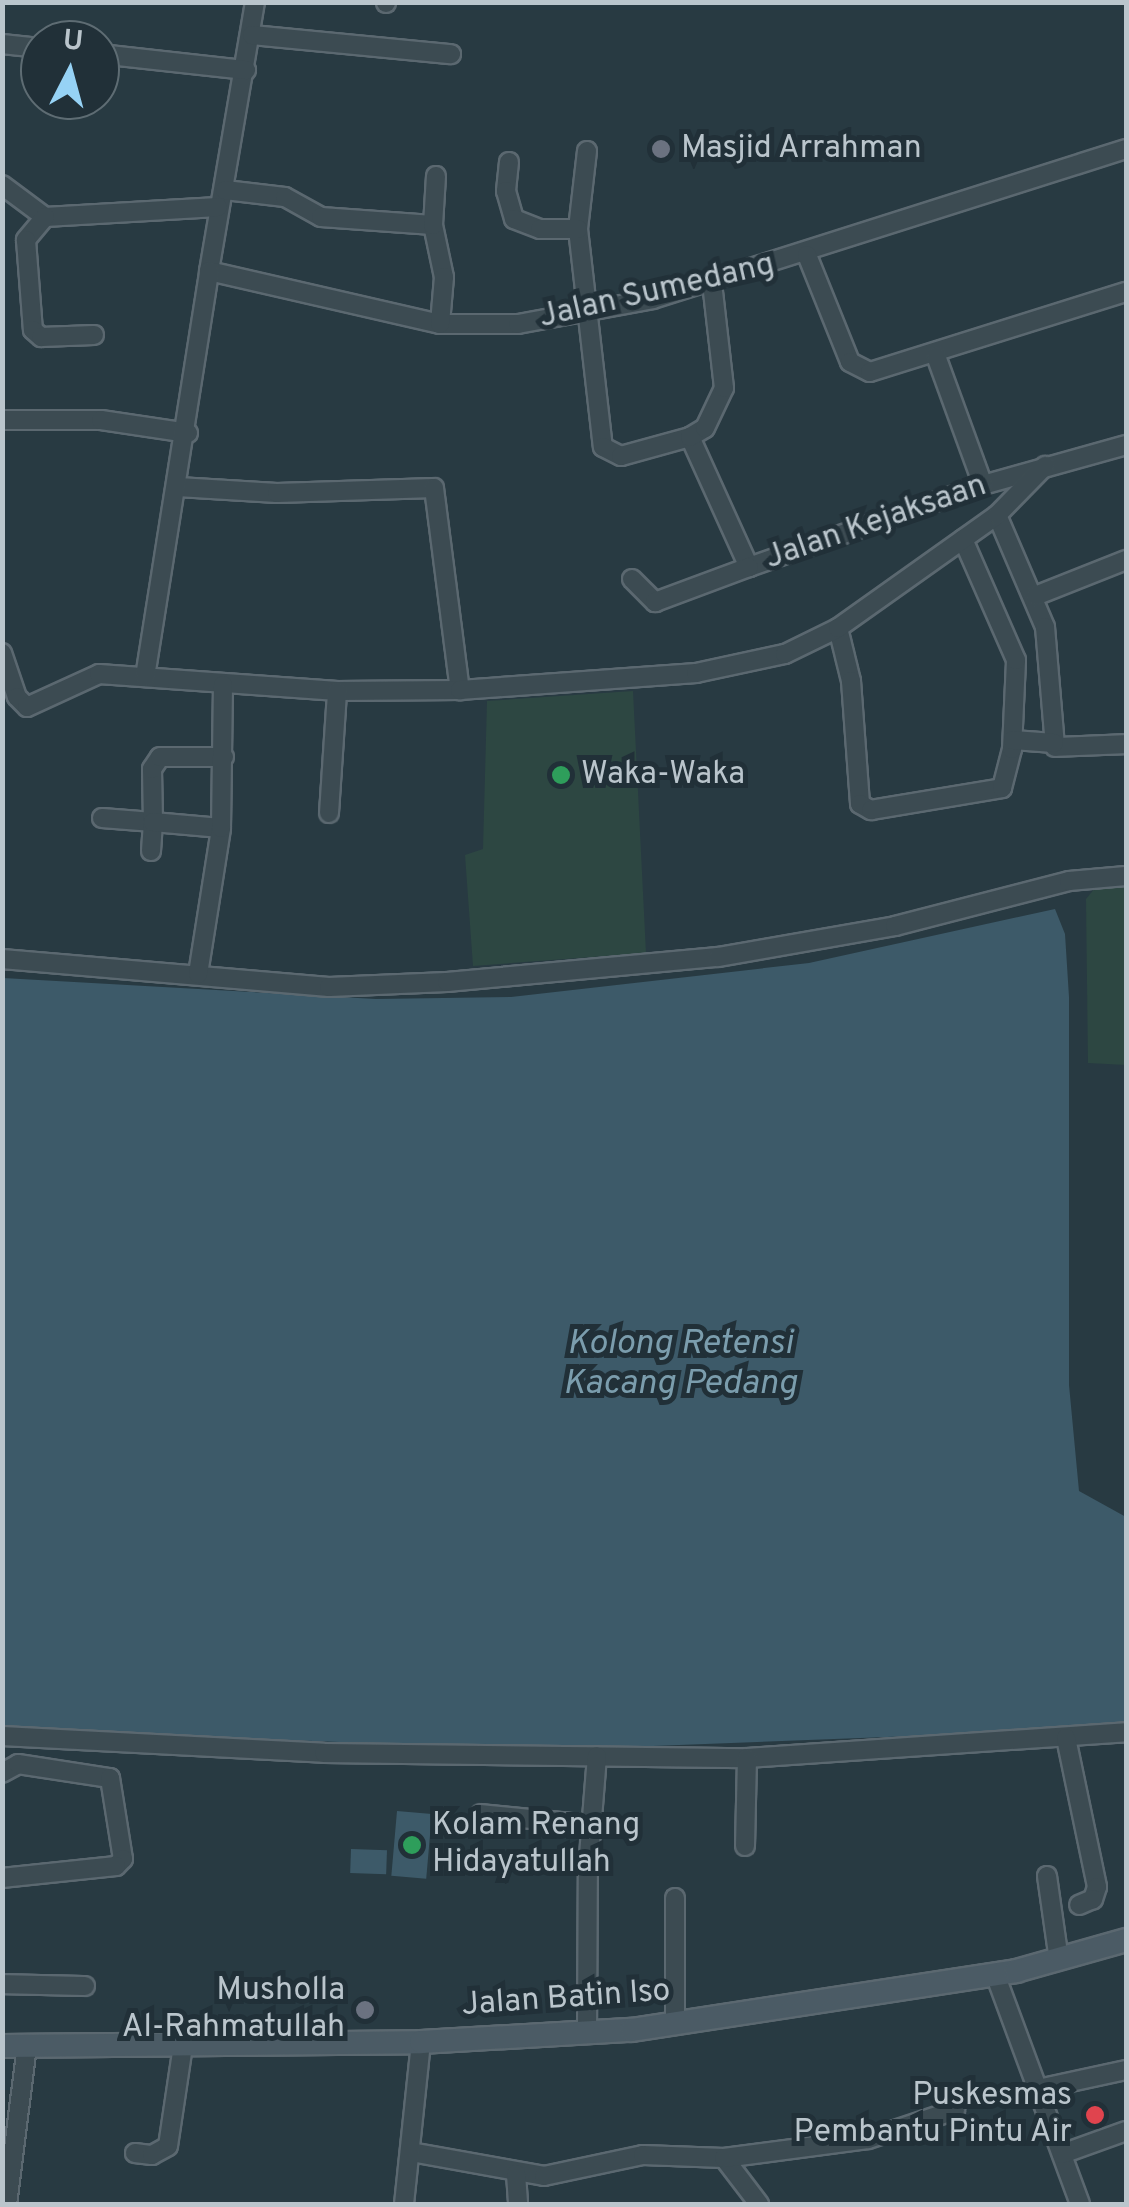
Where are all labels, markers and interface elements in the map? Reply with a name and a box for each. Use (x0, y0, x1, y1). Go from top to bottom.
north arrow (20, 20, 120, 120)
text: U (61, 23, 85, 61)
place label: Masjid Arrahman (681, 130, 923, 168)
marker: Masjid Arrahman (650, 138, 672, 160)
street label: Jalan Sumedang (536, 246, 778, 338)
street label: Jalan Kejaksaan (760, 467, 992, 579)
place label: Waka-Waka (581, 756, 745, 794)
marker: Waka-Waka (550, 764, 572, 786)
water label: Kolong Retensi Kacang Pedang (563, 1323, 797, 1405)
place label: Kolam Renang Hidayatullah (432, 1808, 640, 1883)
marker: Kolam Renang Hidayatullah (401, 1834, 423, 1856)
place label: Musholla Al-Rahmatullah (122, 1973, 345, 2048)
street label: Jalan Batin Iso (460, 1973, 672, 2025)
marker: Musholla Al-Rahmatullah (354, 1999, 376, 2021)
place label: Puskesmas Pembantu Pintu Air (792, 2078, 1072, 2153)
marker: Puskesmas Pembantu Pintu Air (1082, 2102, 1108, 2128)

